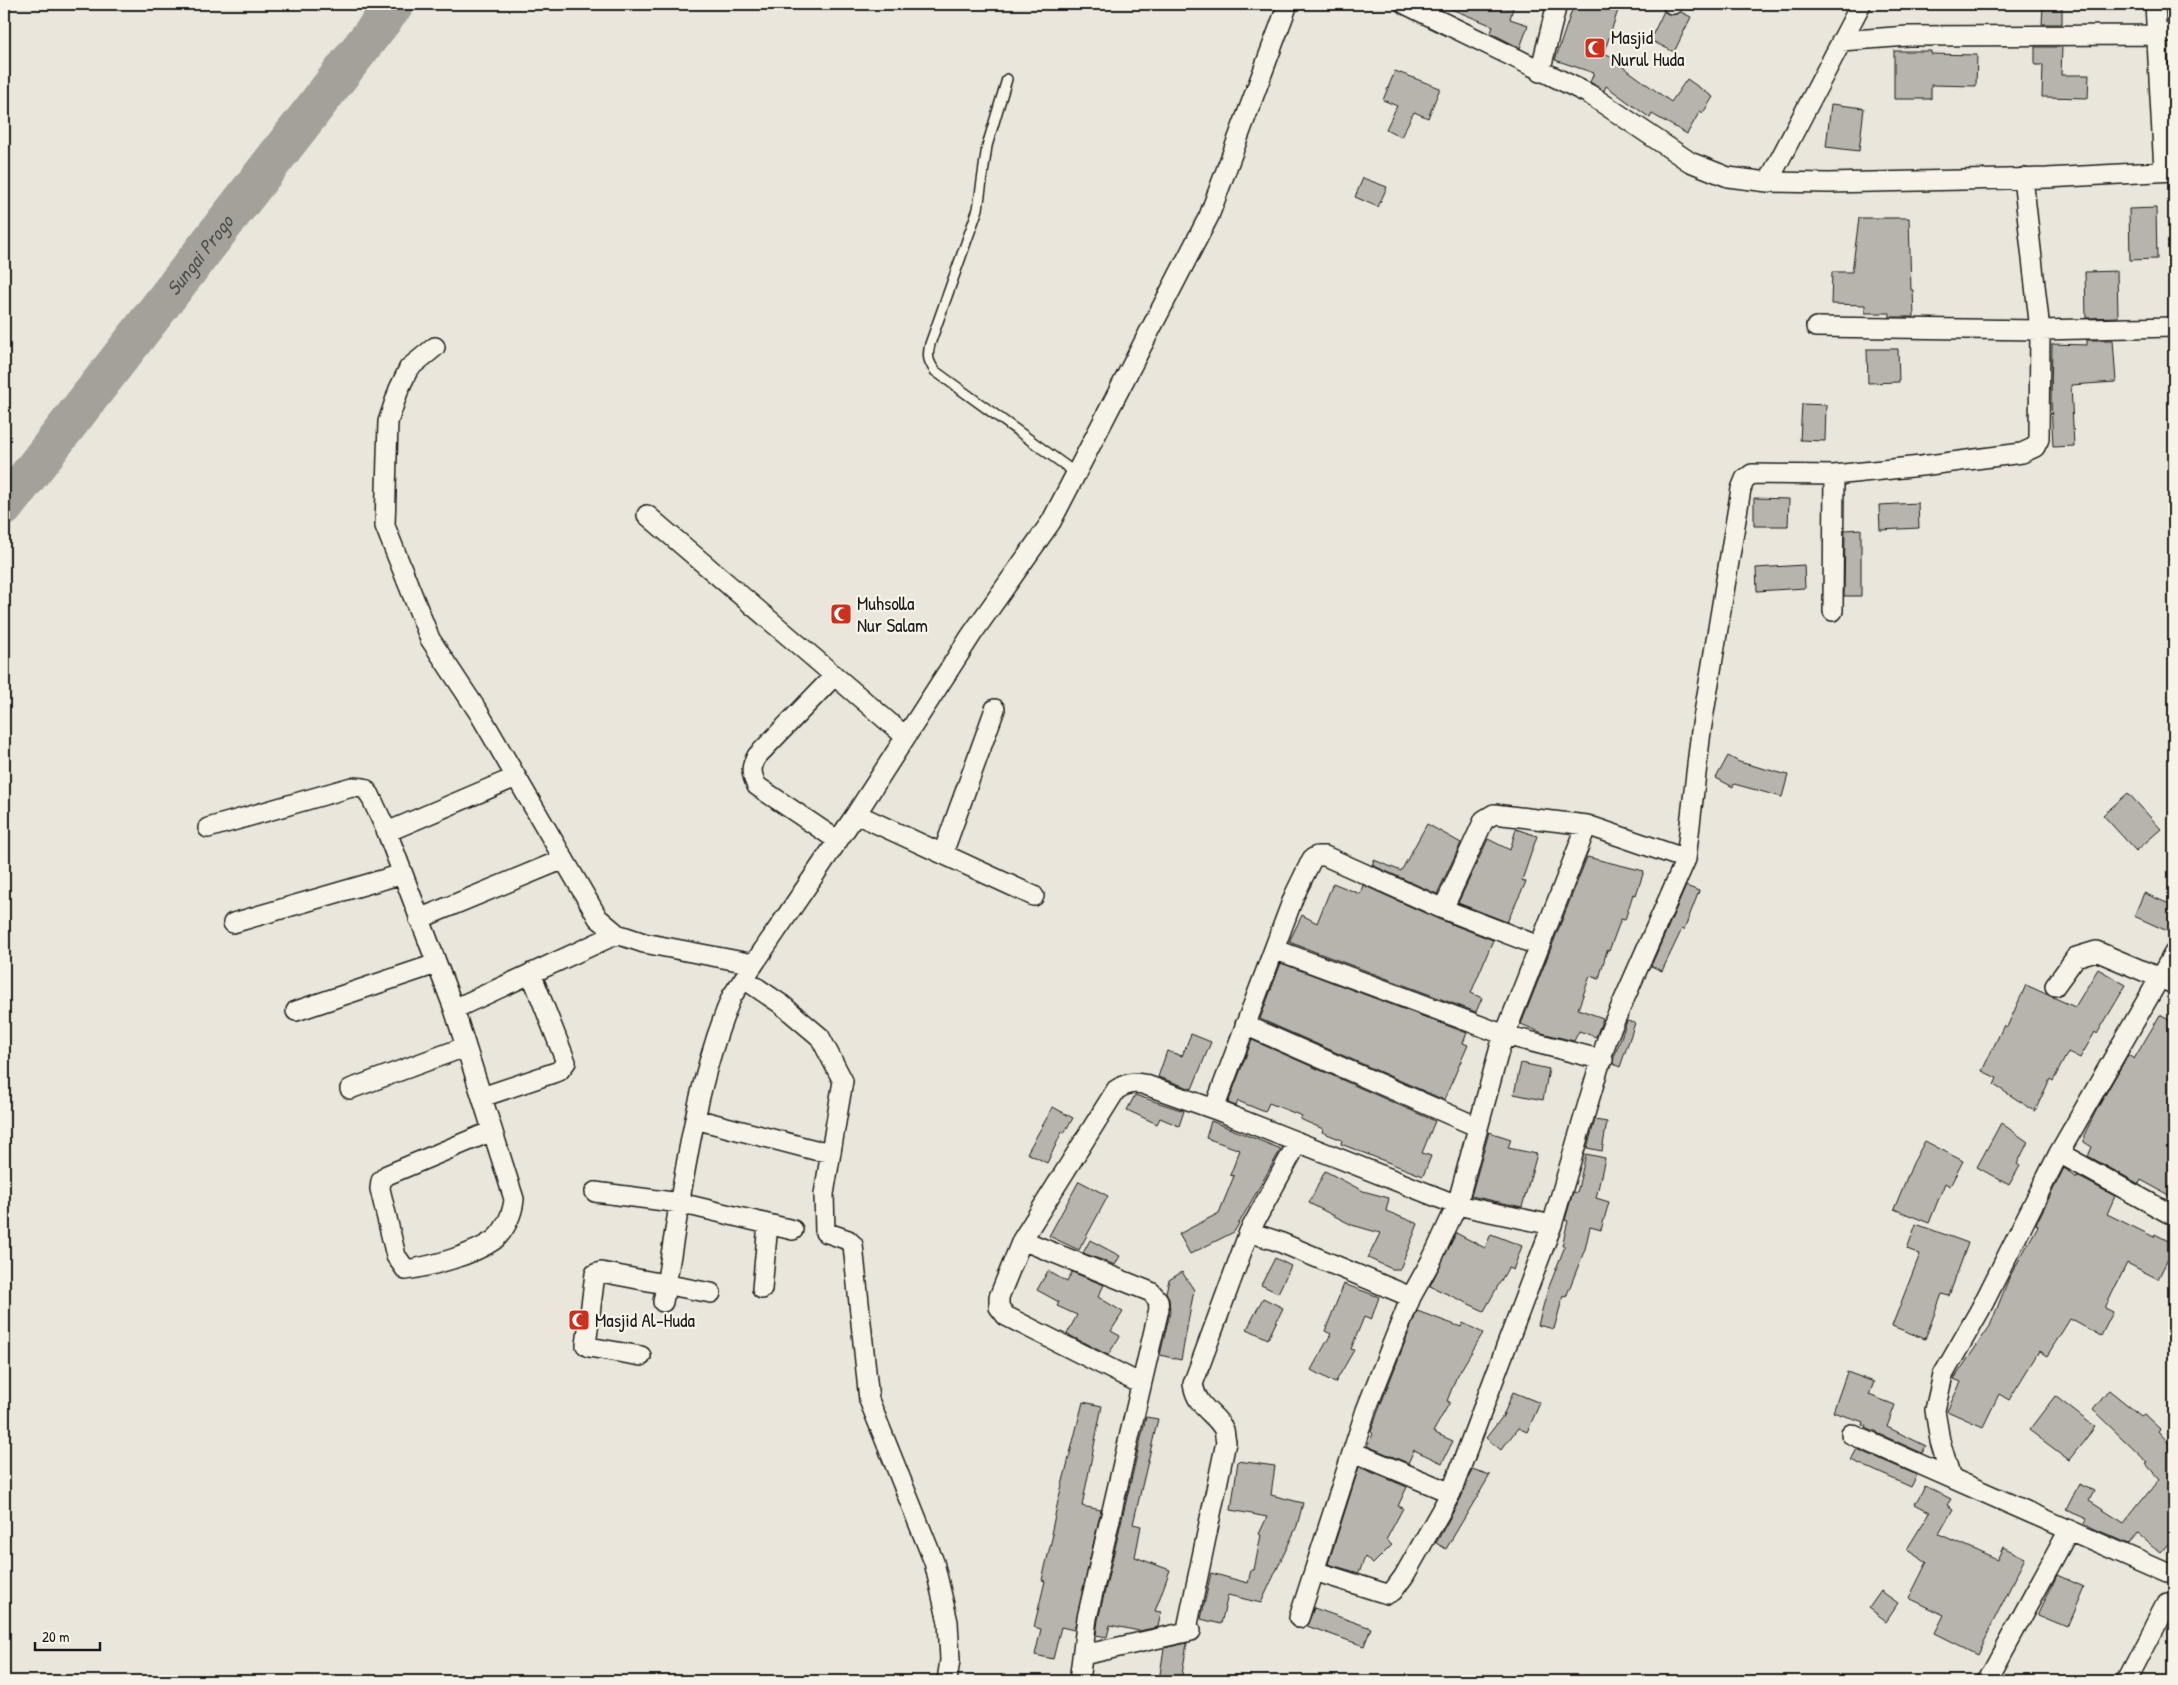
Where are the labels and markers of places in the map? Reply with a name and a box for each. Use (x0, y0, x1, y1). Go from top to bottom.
place label: Masjid Nurul Huda (1611, 24, 1685, 72)
mosque icon: Masjid Nurul Huda (1583, 36, 1607, 60)
place label: Muhsolla Nur Salam (857, 590, 928, 638)
mosque icon: Muhsolla Nur Salam (829, 602, 853, 626)
place label: Masjid Al-Huda (595, 1307, 695, 1333)
mosque icon: Masjid Al-Huda (567, 1308, 591, 1332)

